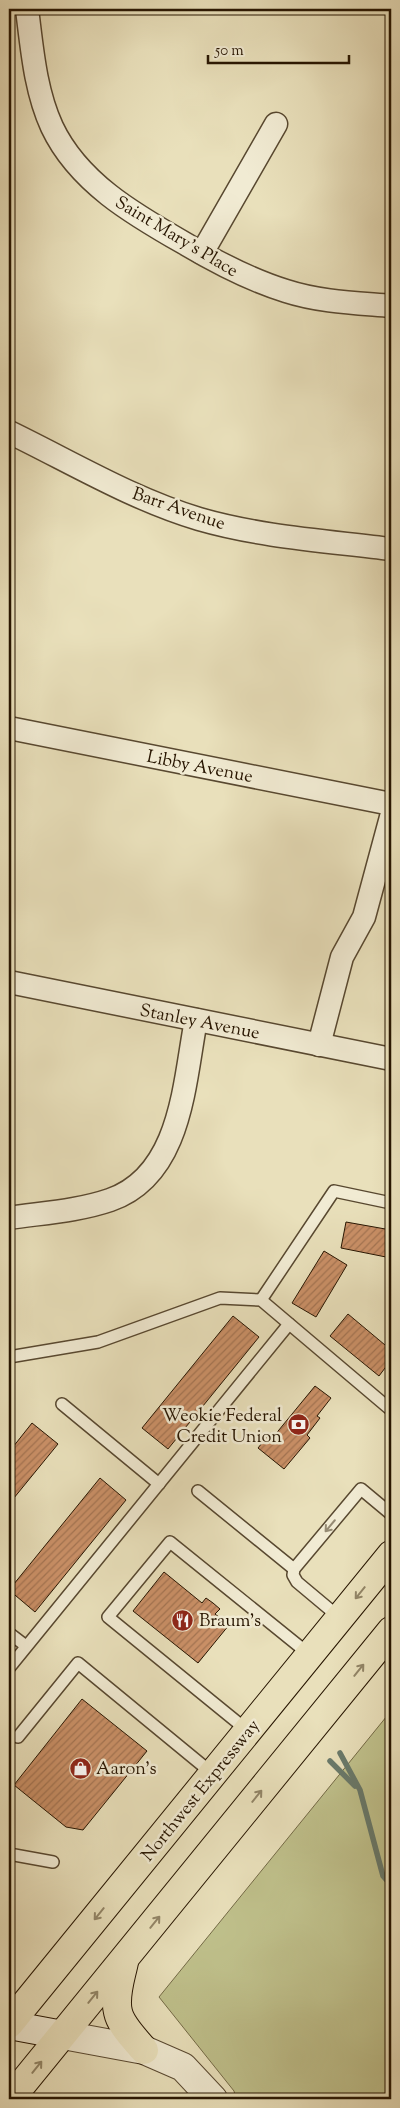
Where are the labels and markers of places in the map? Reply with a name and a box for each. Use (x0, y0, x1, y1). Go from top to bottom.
place label: Weokie Federal Credit Union (162, 1404, 282, 1451)
bank icon: Weokie Federal Credit Union (286, 1413, 310, 1437)
restaurant icon: Braum's (171, 1608, 195, 1632)
place label: Braum's (199, 1609, 261, 1635)
shop icon: Aaron's (68, 1756, 92, 1780)
place label: Aaron's (96, 1757, 157, 1783)

